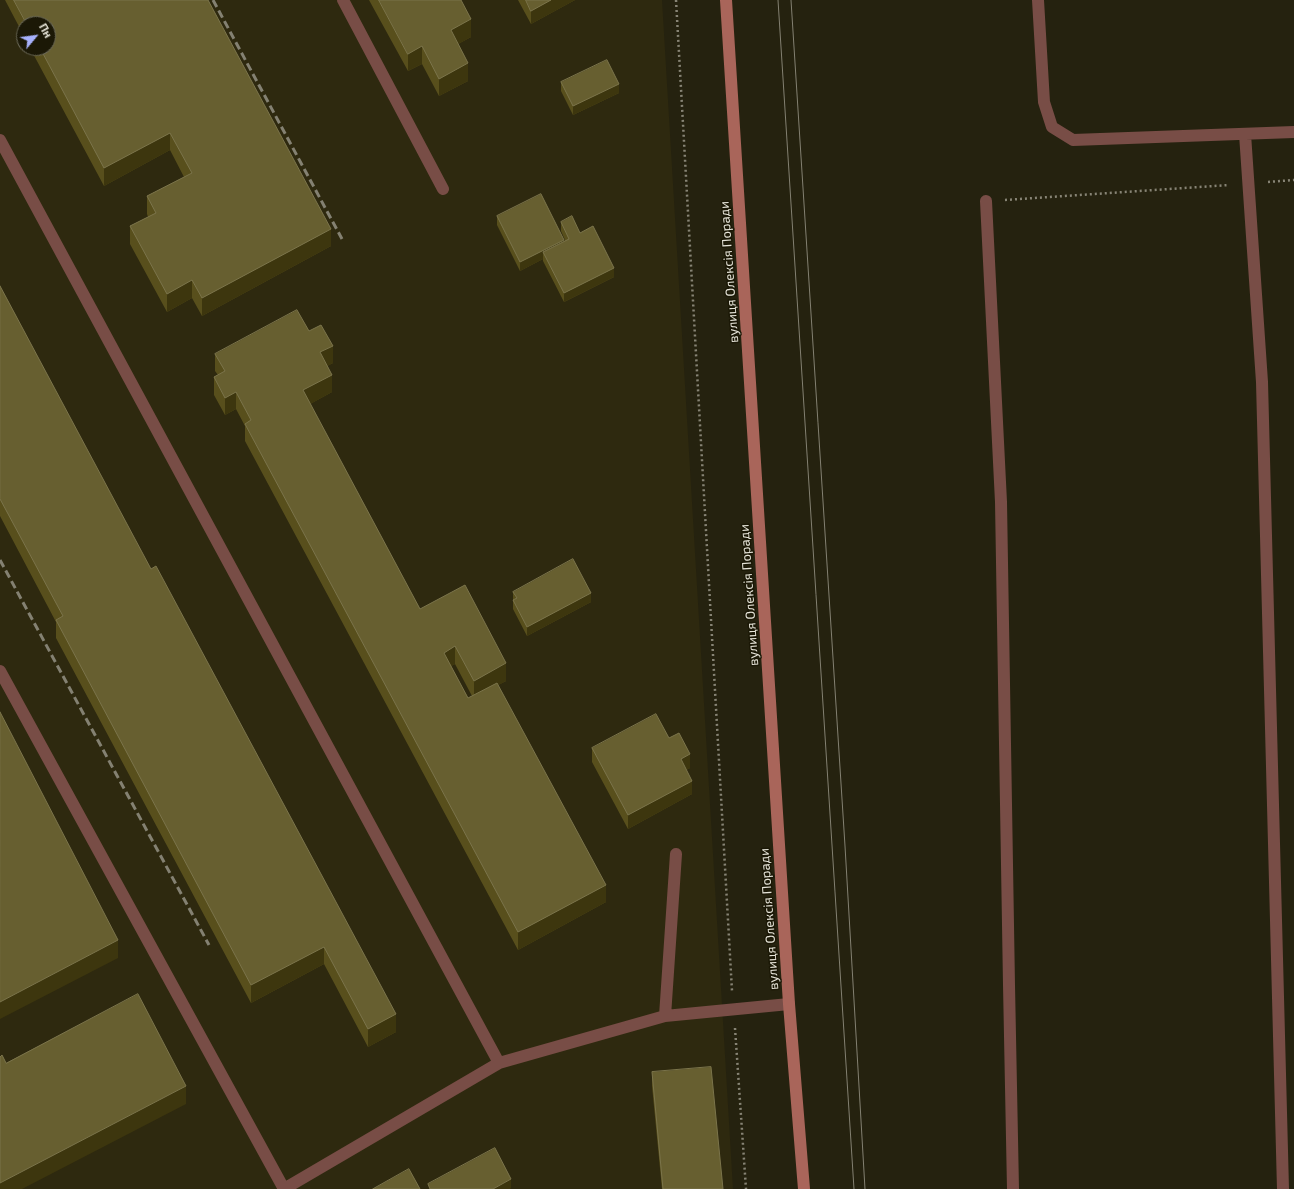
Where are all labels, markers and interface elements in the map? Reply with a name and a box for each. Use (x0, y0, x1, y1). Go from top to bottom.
north arrow (16, 16, 56, 56)
text: Пн (37, 21, 55, 40)
street label: вулиця Олексія Поради (716, 201, 742, 343)
street label: вулиця Олексія Поради (736, 524, 762, 666)
street label: вулиця Олексія Поради (756, 848, 782, 990)

